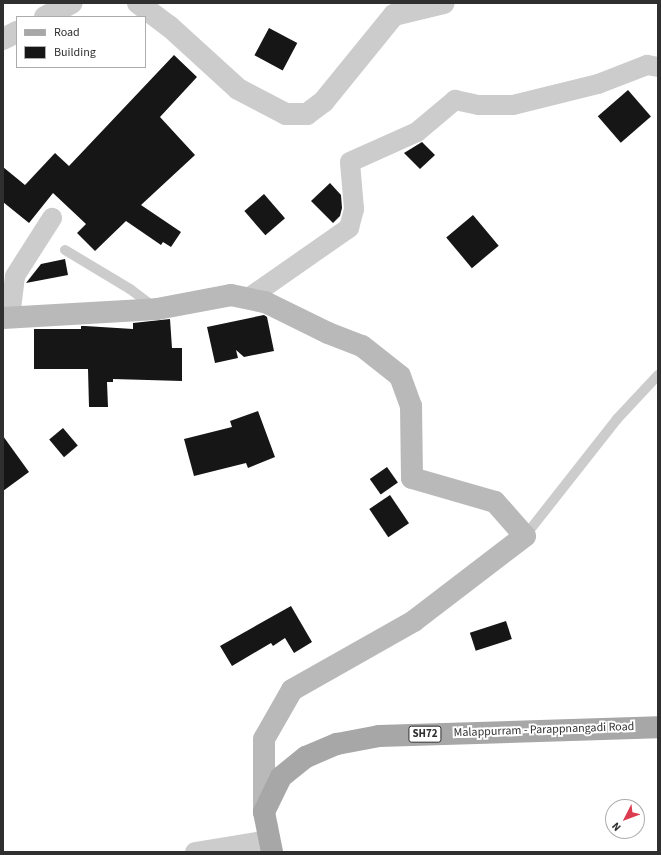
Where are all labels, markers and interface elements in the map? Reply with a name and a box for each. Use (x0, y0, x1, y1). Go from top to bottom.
legend (16, 16, 146, 68)
text: Road (54, 24, 80, 41)
text: Building (54, 44, 96, 61)
street label: Malappurram - Parappnangadi Road (453, 720, 635, 740)
road number: SH72 (408, 725, 442, 743)
north arrow (605, 799, 645, 839)
text: N (608, 819, 624, 834)

